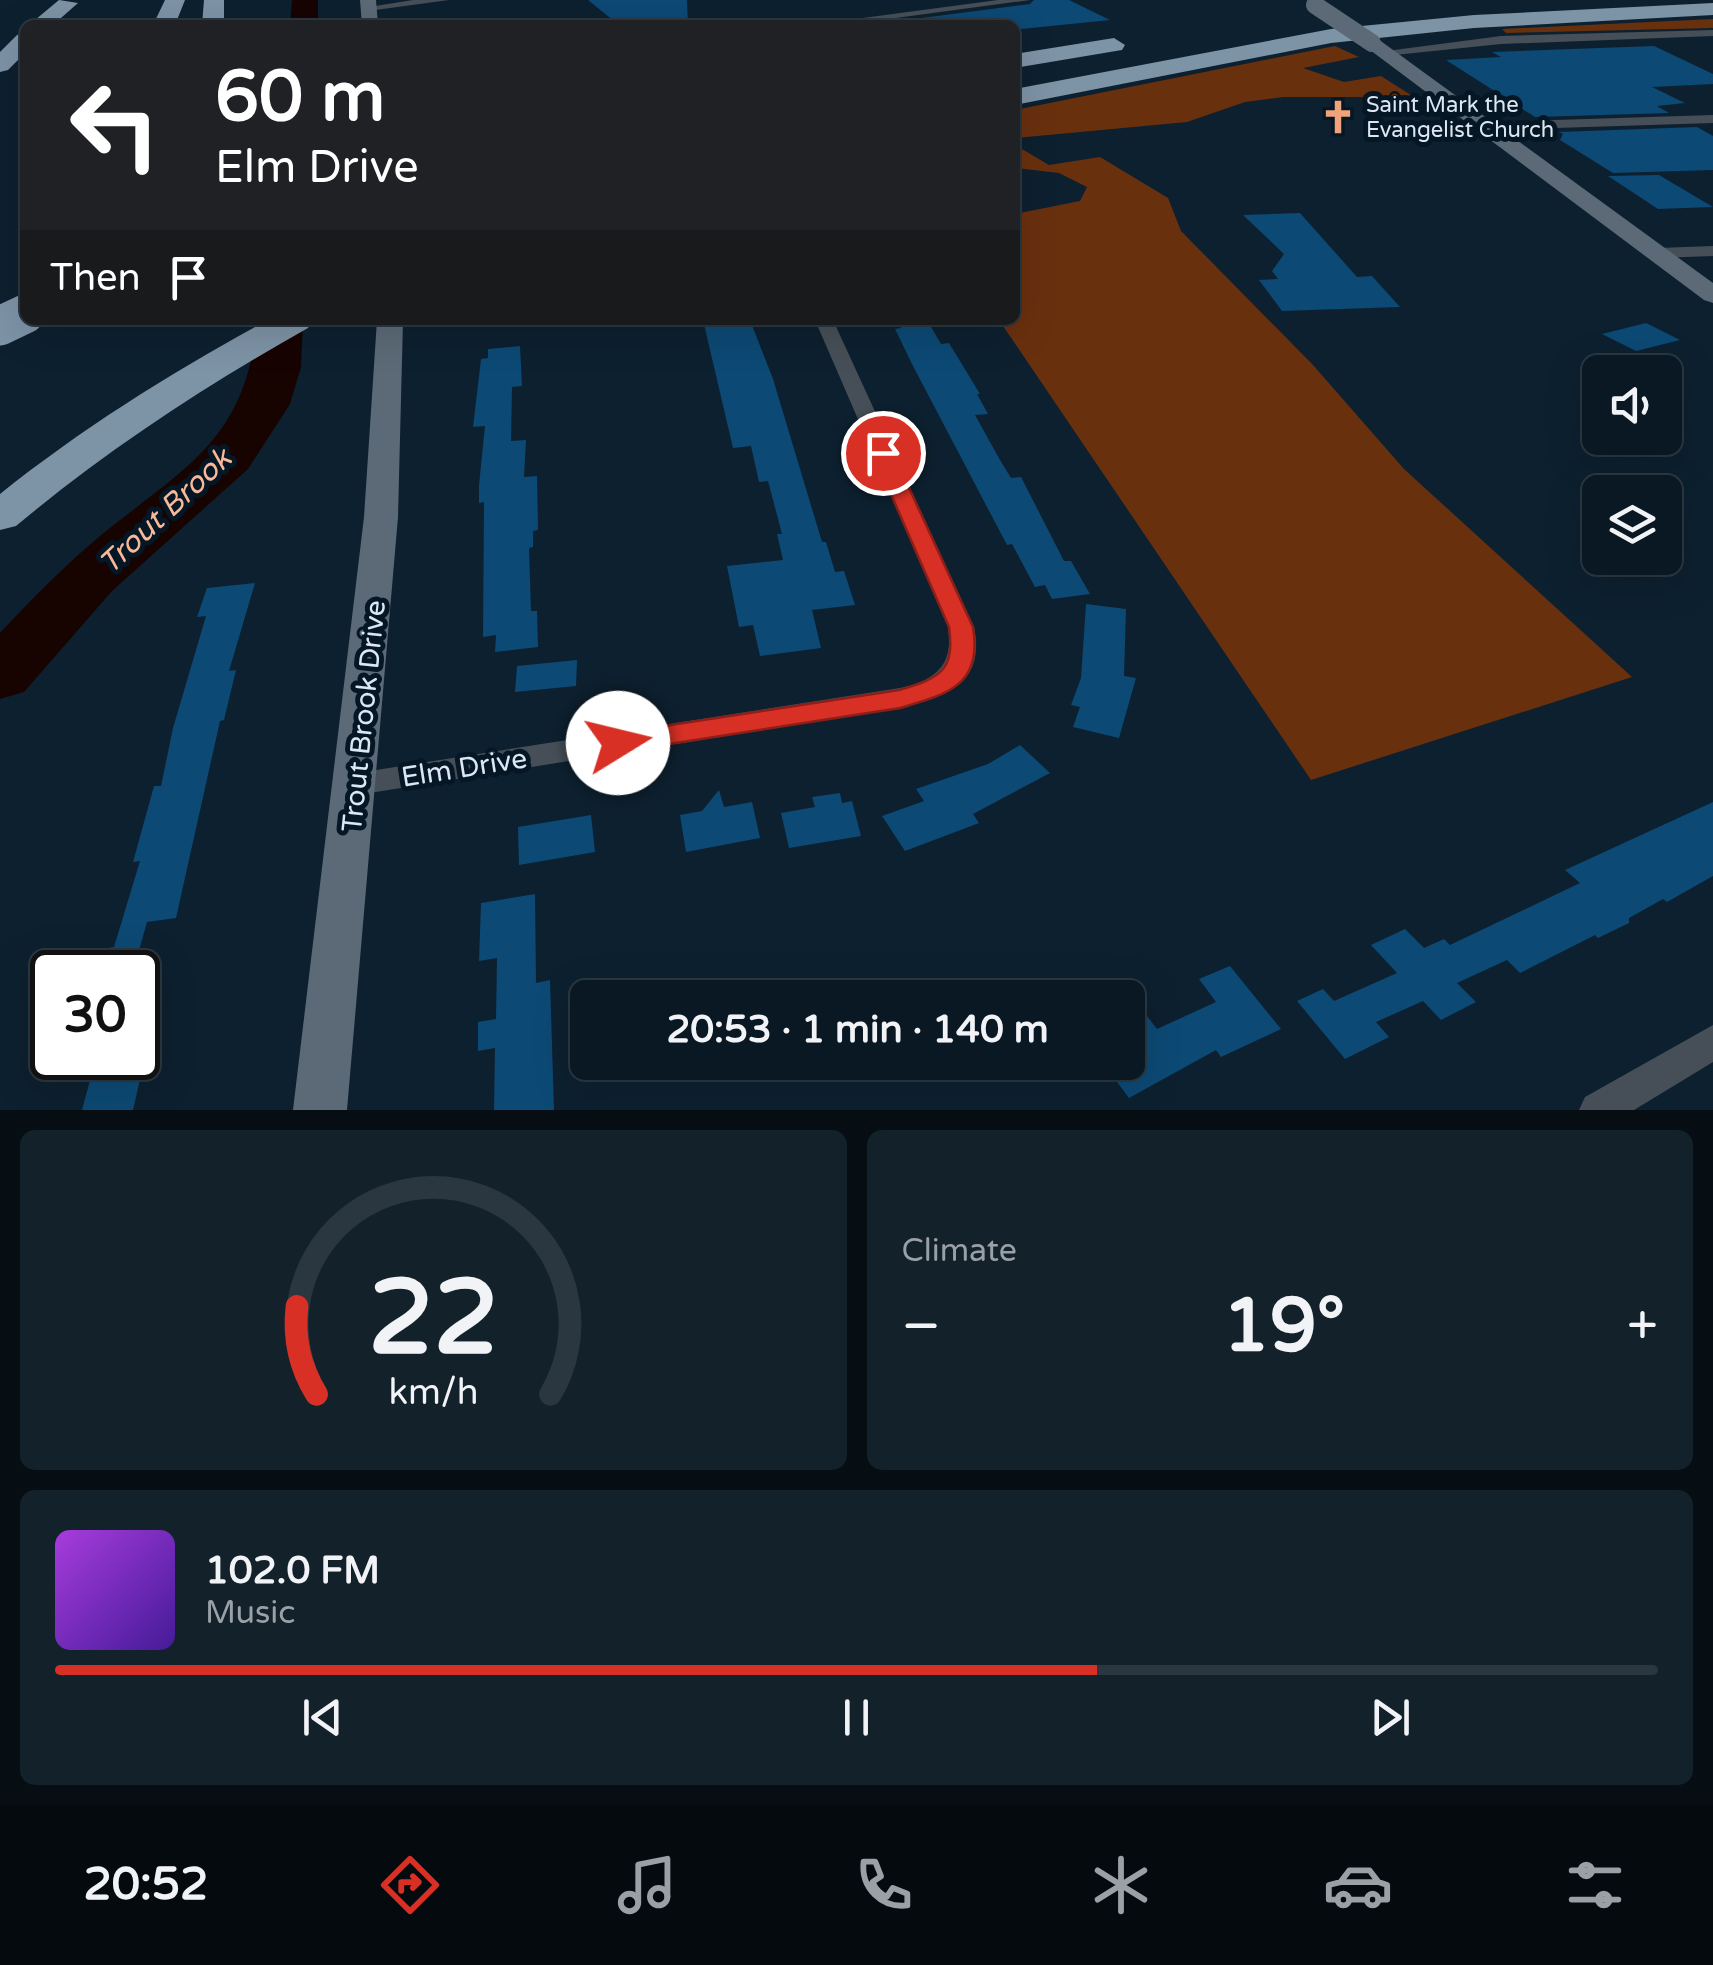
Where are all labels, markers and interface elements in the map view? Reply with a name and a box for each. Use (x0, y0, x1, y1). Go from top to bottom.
text: 60 m (215, 56, 385, 140)
icon: left (50, 60, 180, 190)
place label: Saint Mark the Evangelist Church (1366, 92, 1554, 143)
church icon: Saint Mark the Evangelist Church (1319, 98, 1357, 136)
text: Elm Drive (215, 141, 419, 195)
icon: arrive (161, 250, 216, 305)
text: Then (50, 255, 141, 301)
map controls (1582, 355, 1682, 575)
button: sound (1582, 355, 1682, 455)
pin (841, 411, 926, 496)
icon: arrive (856, 426, 911, 481)
water label: Trout Brook (91, 439, 241, 582)
button: layers (1582, 475, 1682, 575)
street label: Trout Brook Drive (335, 599, 393, 834)
position arrow (566, 691, 670, 795)
street label: Elm Drive (399, 741, 529, 795)
speed limit sign: 30 (30, 950, 160, 1080)
text: 20:53 · 1 min · 140 m (666, 1007, 1049, 1053)
text: Climate (902, 1232, 1017, 1270)
text: 22 (368, 1257, 499, 1382)
text: 19° (1223, 1281, 1345, 1371)
text: − (902, 1294, 941, 1360)
text: + (1627, 1294, 1658, 1360)
text: km/h (388, 1371, 478, 1414)
text: 102.0 FM (205, 1548, 380, 1594)
text: Music (205, 1594, 295, 1632)
icon: previous (295, 1690, 350, 1745)
icon: pause (829, 1690, 884, 1745)
icon: next (1363, 1690, 1418, 1745)
icon: directions (375, 1850, 445, 1920)
icon: music (612, 1850, 682, 1920)
icon: phone (849, 1850, 919, 1920)
icon: climate (1086, 1850, 1156, 1920)
icon: car (1323, 1850, 1393, 1920)
icon: filters (1560, 1850, 1630, 1920)
text: 20:52 (83, 1858, 208, 1912)

